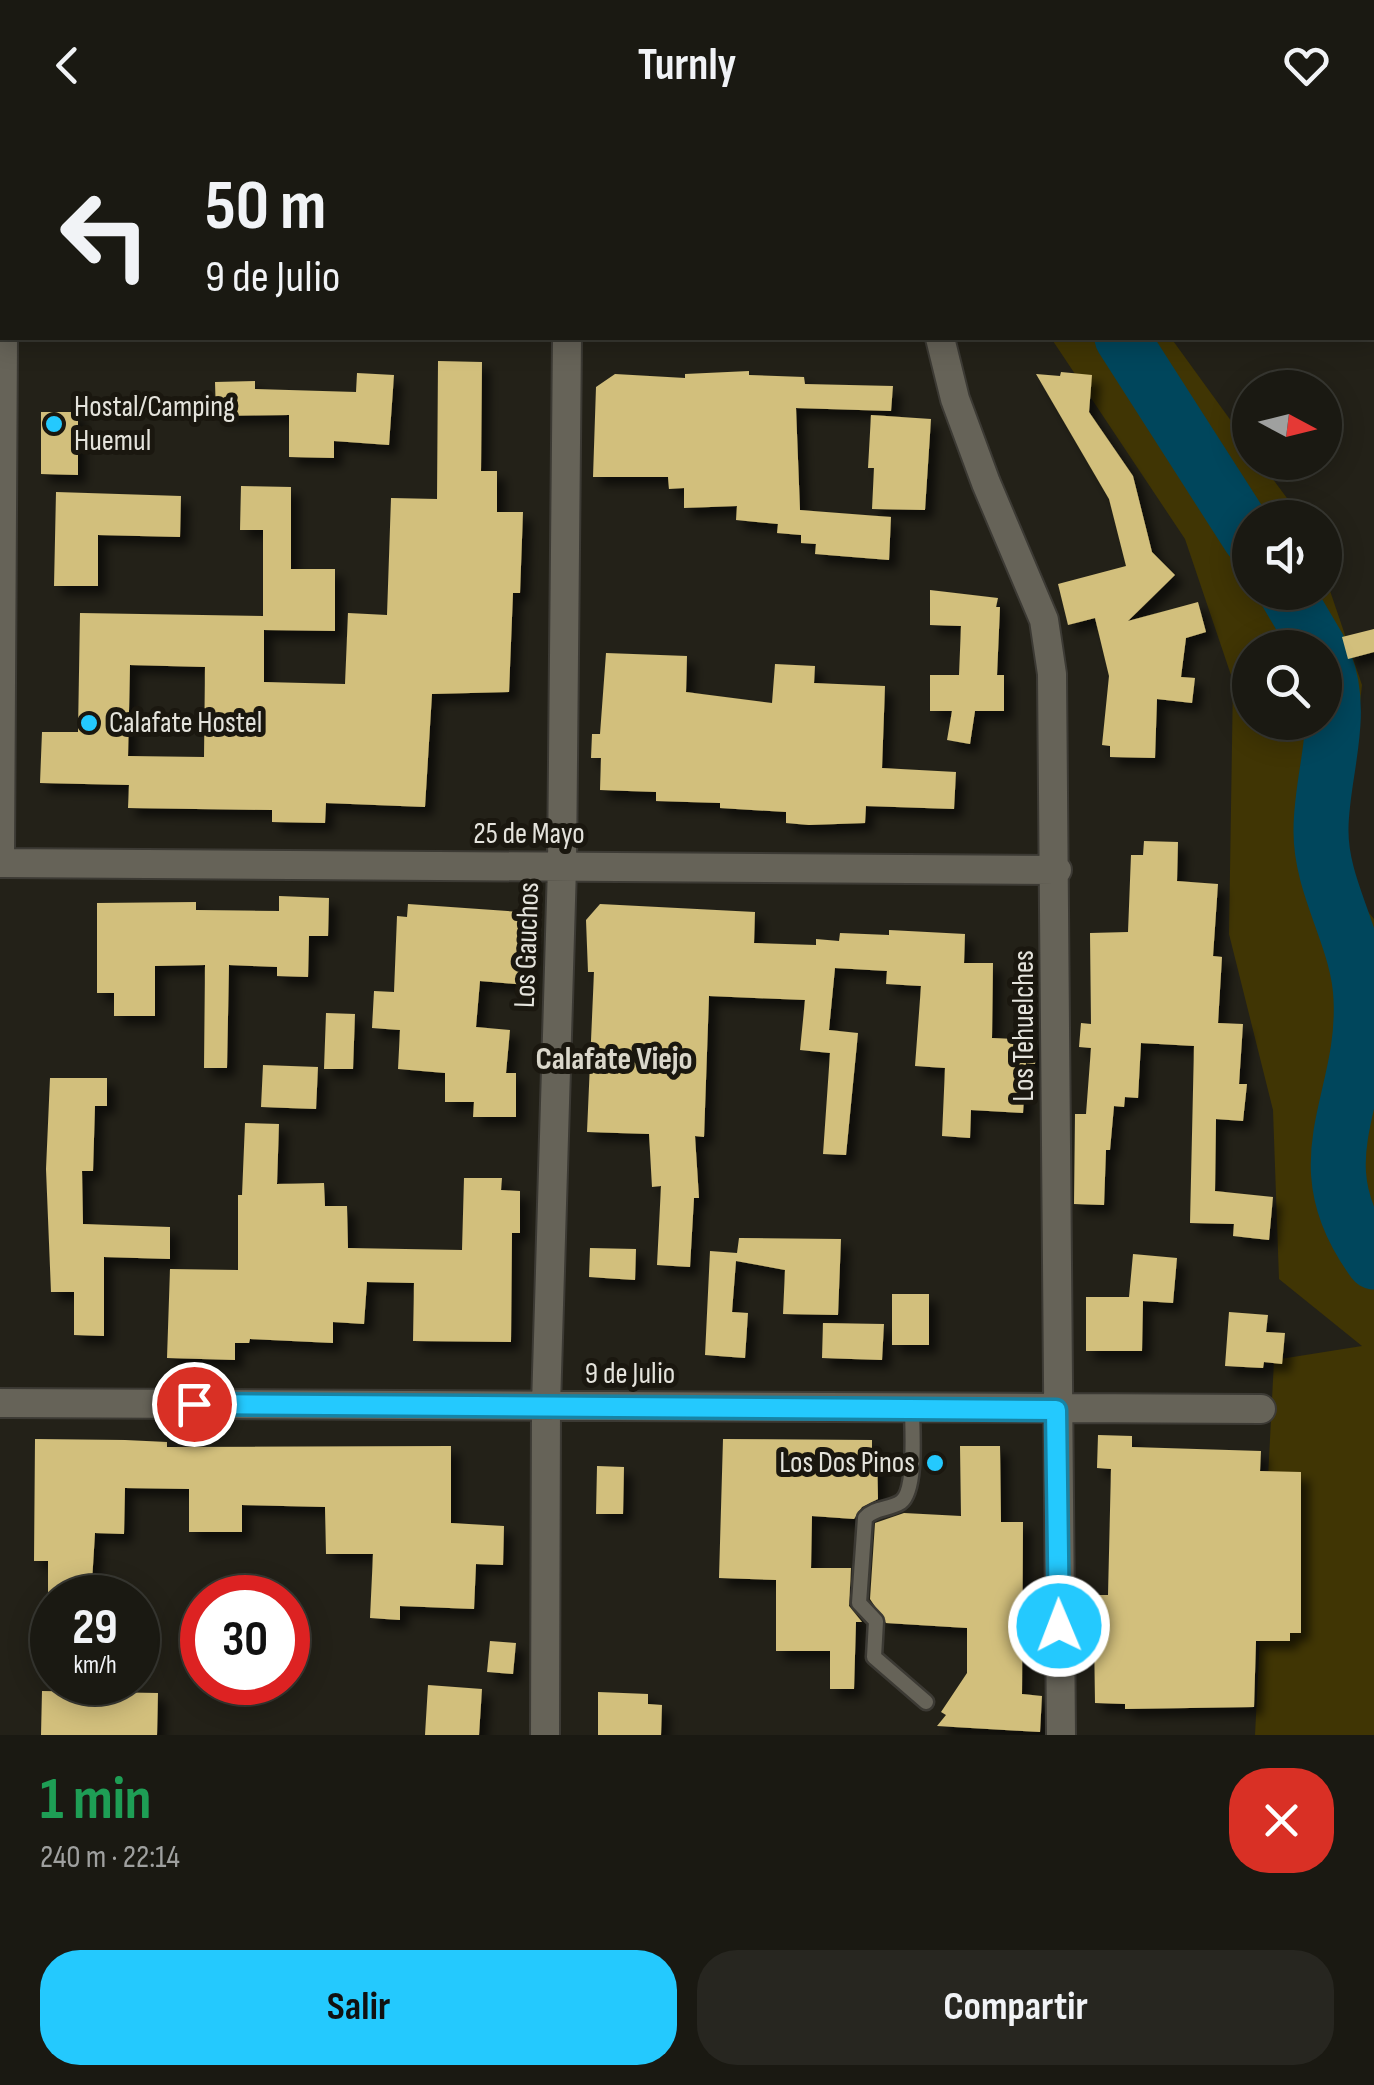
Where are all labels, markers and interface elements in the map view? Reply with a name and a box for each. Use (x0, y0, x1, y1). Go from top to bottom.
icon: back (40, 38, 95, 93)
text: Turnly (638, 38, 736, 93)
icon: heart (1279, 38, 1334, 93)
text: 50 m (205, 165, 326, 249)
icon: left (40, 170, 170, 300)
text: 9 de Julio (205, 250, 341, 305)
north arrow (1232, 370, 1342, 480)
map controls (1232, 370, 1342, 740)
place label: Hostal/Camping Huemul (74, 389, 235, 459)
marker: Hostal/Camping Huemul (43, 413, 65, 435)
button: sound (1232, 500, 1342, 610)
button: search (1232, 630, 1342, 740)
place label: Calafate Hostel (109, 705, 262, 741)
marker: Calafate Hostel (78, 712, 100, 734)
street label: 25 de Mayo (473, 816, 585, 852)
street label: Los Gauchos (507, 882, 547, 1008)
street label: Los Tehuelches (1006, 950, 1042, 1102)
district label: Calafate Viejo (536, 1040, 692, 1079)
street label: 9 de Julio (585, 1356, 675, 1392)
pin (152, 1362, 237, 1447)
icon: arrive (167, 1377, 222, 1432)
place label: Los Dos Pinos (779, 1445, 915, 1481)
marker: Los Dos Pinos (924, 1452, 946, 1474)
position arrow (1007, 1574, 1111, 1678)
speed limit sign: 30 (180, 1575, 310, 1705)
text: 29 (72, 1598, 118, 1658)
text: km/h (73, 1650, 117, 1681)
text: 1 min (40, 1764, 152, 1836)
button: close (1229, 1768, 1334, 1873)
text: 240 m · 22:14 (40, 1838, 180, 1877)
button: Salir (40, 1950, 677, 2065)
button: Compartir (697, 1950, 1334, 2065)

